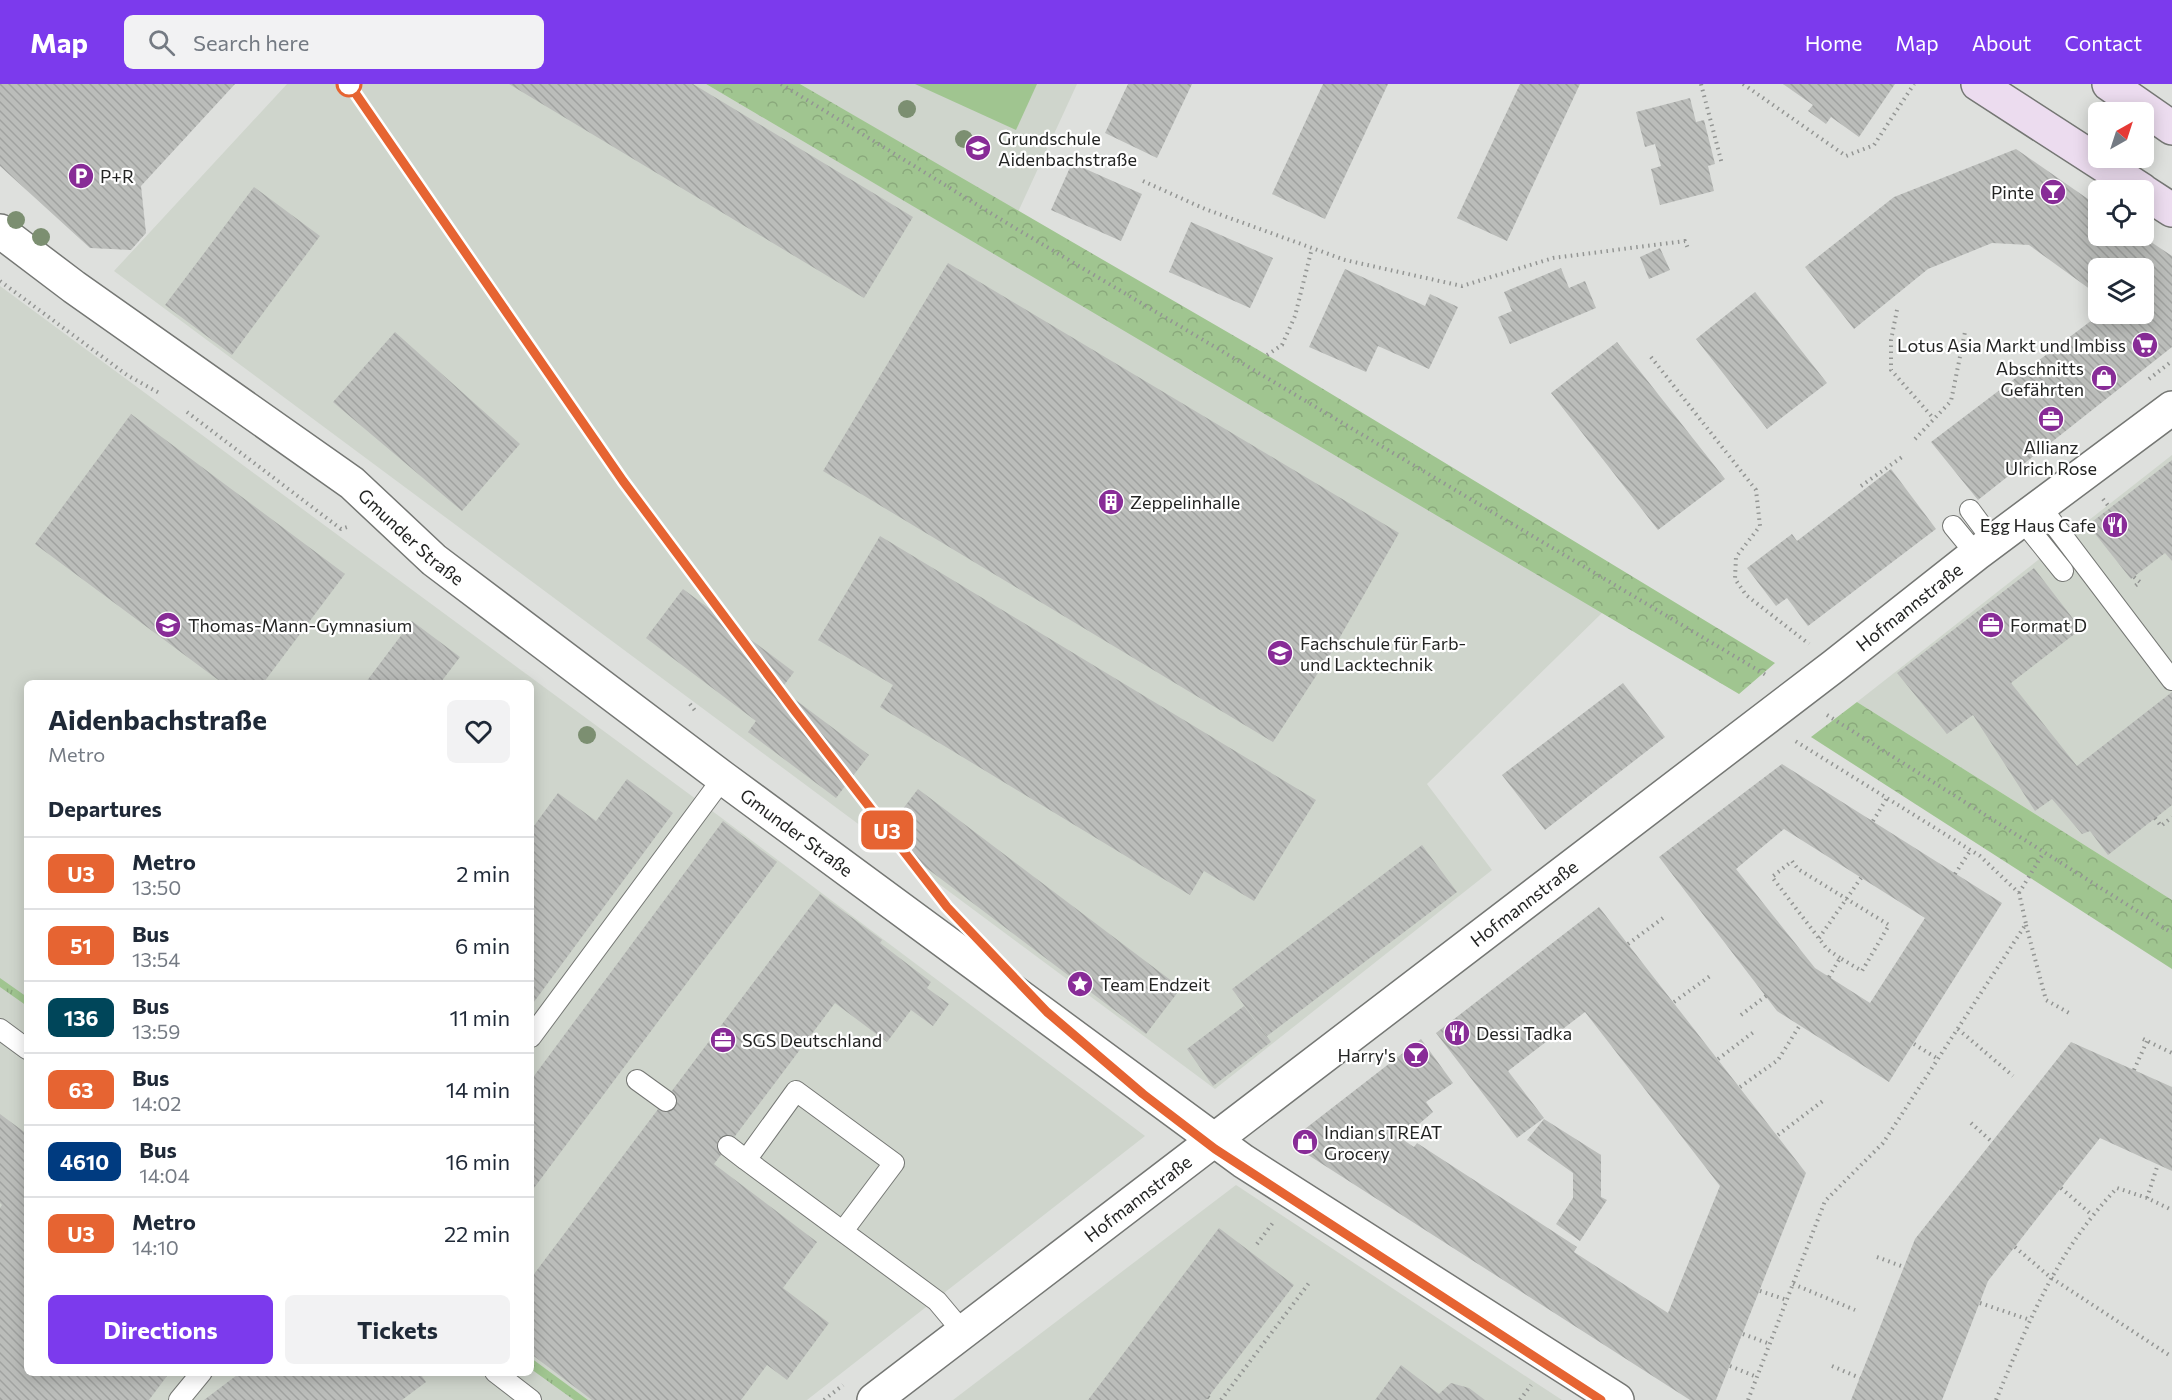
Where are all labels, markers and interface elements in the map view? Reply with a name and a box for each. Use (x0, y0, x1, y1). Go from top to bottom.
search box (124, 15, 544, 69)
text: Map (30, 25, 88, 59)
icon: search (145, 26, 178, 59)
text: Search here (193, 29, 309, 56)
text: Home (1805, 30, 1862, 55)
text: Map (1895, 30, 1939, 55)
text: About (1972, 30, 2031, 55)
text: Contact (2064, 30, 2142, 55)
unlabelled marker (336, 71, 362, 97)
north arrow (2088, 102, 2154, 168)
map controls (2088, 102, 2154, 324)
place label: Grundschule Aidenbachstraße (998, 127, 1137, 170)
school or university icon: Grundschule Aidenbachstraße (963, 133, 993, 163)
parking icon: P+R (66, 161, 96, 191)
place label: P+R (100, 165, 134, 187)
bar icon: Pinte (2038, 177, 2068, 207)
button: locate (2088, 180, 2154, 246)
place label: Pinte (1991, 181, 2034, 203)
button: layers (2088, 258, 2154, 324)
supermarket icon: Lotus Asia Markt und Imbiss (2130, 330, 2160, 360)
place label: Lotus Asia Markt und Imbiss (1897, 334, 2126, 356)
place label: Abschnitts Gefährten (1996, 357, 2084, 400)
shop icon: Abschnitts Gefährten (2089, 363, 2119, 393)
office icon: Allianz Ulrich Rose (2036, 404, 2066, 434)
place label: Allianz Ulrich Rose (2005, 436, 2097, 479)
street label: Gmunder Straße (354, 484, 468, 590)
building icon: Zeppelinhalle (1096, 487, 1126, 517)
place label: Zeppelinhalle (1130, 491, 1240, 513)
restaurant icon: Egg Haus Cafe (2100, 510, 2130, 540)
place label: Egg Haus Cafe (1980, 514, 2096, 536)
street label: Hofmannstraße (1851, 558, 1967, 656)
school or university icon: Thomas-Mann-Gymnasium (153, 610, 183, 640)
office icon: Format D (1976, 610, 2006, 640)
place label: Thomas-Mann-Gymnasium (188, 614, 412, 636)
place label: Format D (2010, 614, 2087, 636)
place label: Fachschule für Farb- und Lacktechnik (1300, 632, 1466, 675)
school or university icon: Fachschule für Farb- und Lacktechnik (1265, 638, 1295, 668)
button: heart (447, 700, 510, 763)
text: Aidenbachstraße (48, 702, 267, 736)
text: Metro (48, 742, 105, 766)
street label: Gmunder Straße (736, 784, 857, 881)
text: Departures (48, 795, 162, 822)
line badge: U3 (860, 810, 914, 850)
text: U3 (873, 818, 901, 843)
text: Metro (132, 848, 196, 875)
street label: Hofmannstraße (1466, 855, 1582, 951)
text: 2 min (456, 860, 510, 887)
text: U3 (67, 861, 95, 886)
text: 13:50 (132, 875, 181, 899)
text: Bus (132, 920, 169, 947)
text: 6 min (455, 932, 510, 959)
text: 51 (70, 933, 92, 958)
text: 13:54 (132, 947, 180, 971)
place icon: Team Endzeit (1065, 969, 1095, 999)
place label: Team Endzeit (1100, 973, 1210, 995)
text: Bus (132, 992, 169, 1019)
text: 11 min (450, 1004, 510, 1031)
text: 136 (64, 1005, 98, 1030)
restaurant icon: Dessi Tadka (1442, 1018, 1472, 1048)
text: 13:59 (132, 1019, 180, 1043)
place label: Dessi Tadka (1476, 1022, 1572, 1044)
office icon: SGS Deutschland (708, 1025, 738, 1055)
place label: SGS Deutschland (742, 1029, 882, 1051)
bar icon: Harry's (1401, 1040, 1431, 1070)
place label: Harry's (1338, 1044, 1396, 1066)
text: Bus (132, 1064, 169, 1091)
text: 14 min (446, 1076, 510, 1103)
text: 63 (68, 1077, 94, 1102)
text: 14:02 (132, 1091, 181, 1115)
place label: Indian sTREAT Grocery (1324, 1121, 1442, 1164)
shop icon: Indian sTREAT Grocery (1290, 1127, 1320, 1157)
text: Bus (139, 1136, 177, 1163)
text: 16 min (446, 1148, 510, 1175)
text: 4610 (60, 1149, 109, 1174)
street label: Hofmannstraße (1080, 1150, 1196, 1246)
text: 14:04 (139, 1163, 190, 1187)
text: Metro (132, 1208, 196, 1235)
text: 22 min (444, 1220, 510, 1247)
text: U3 (67, 1221, 95, 1246)
text: 14:10 (132, 1235, 179, 1259)
button: Directions (48, 1295, 273, 1364)
button: Tickets (285, 1295, 510, 1364)

